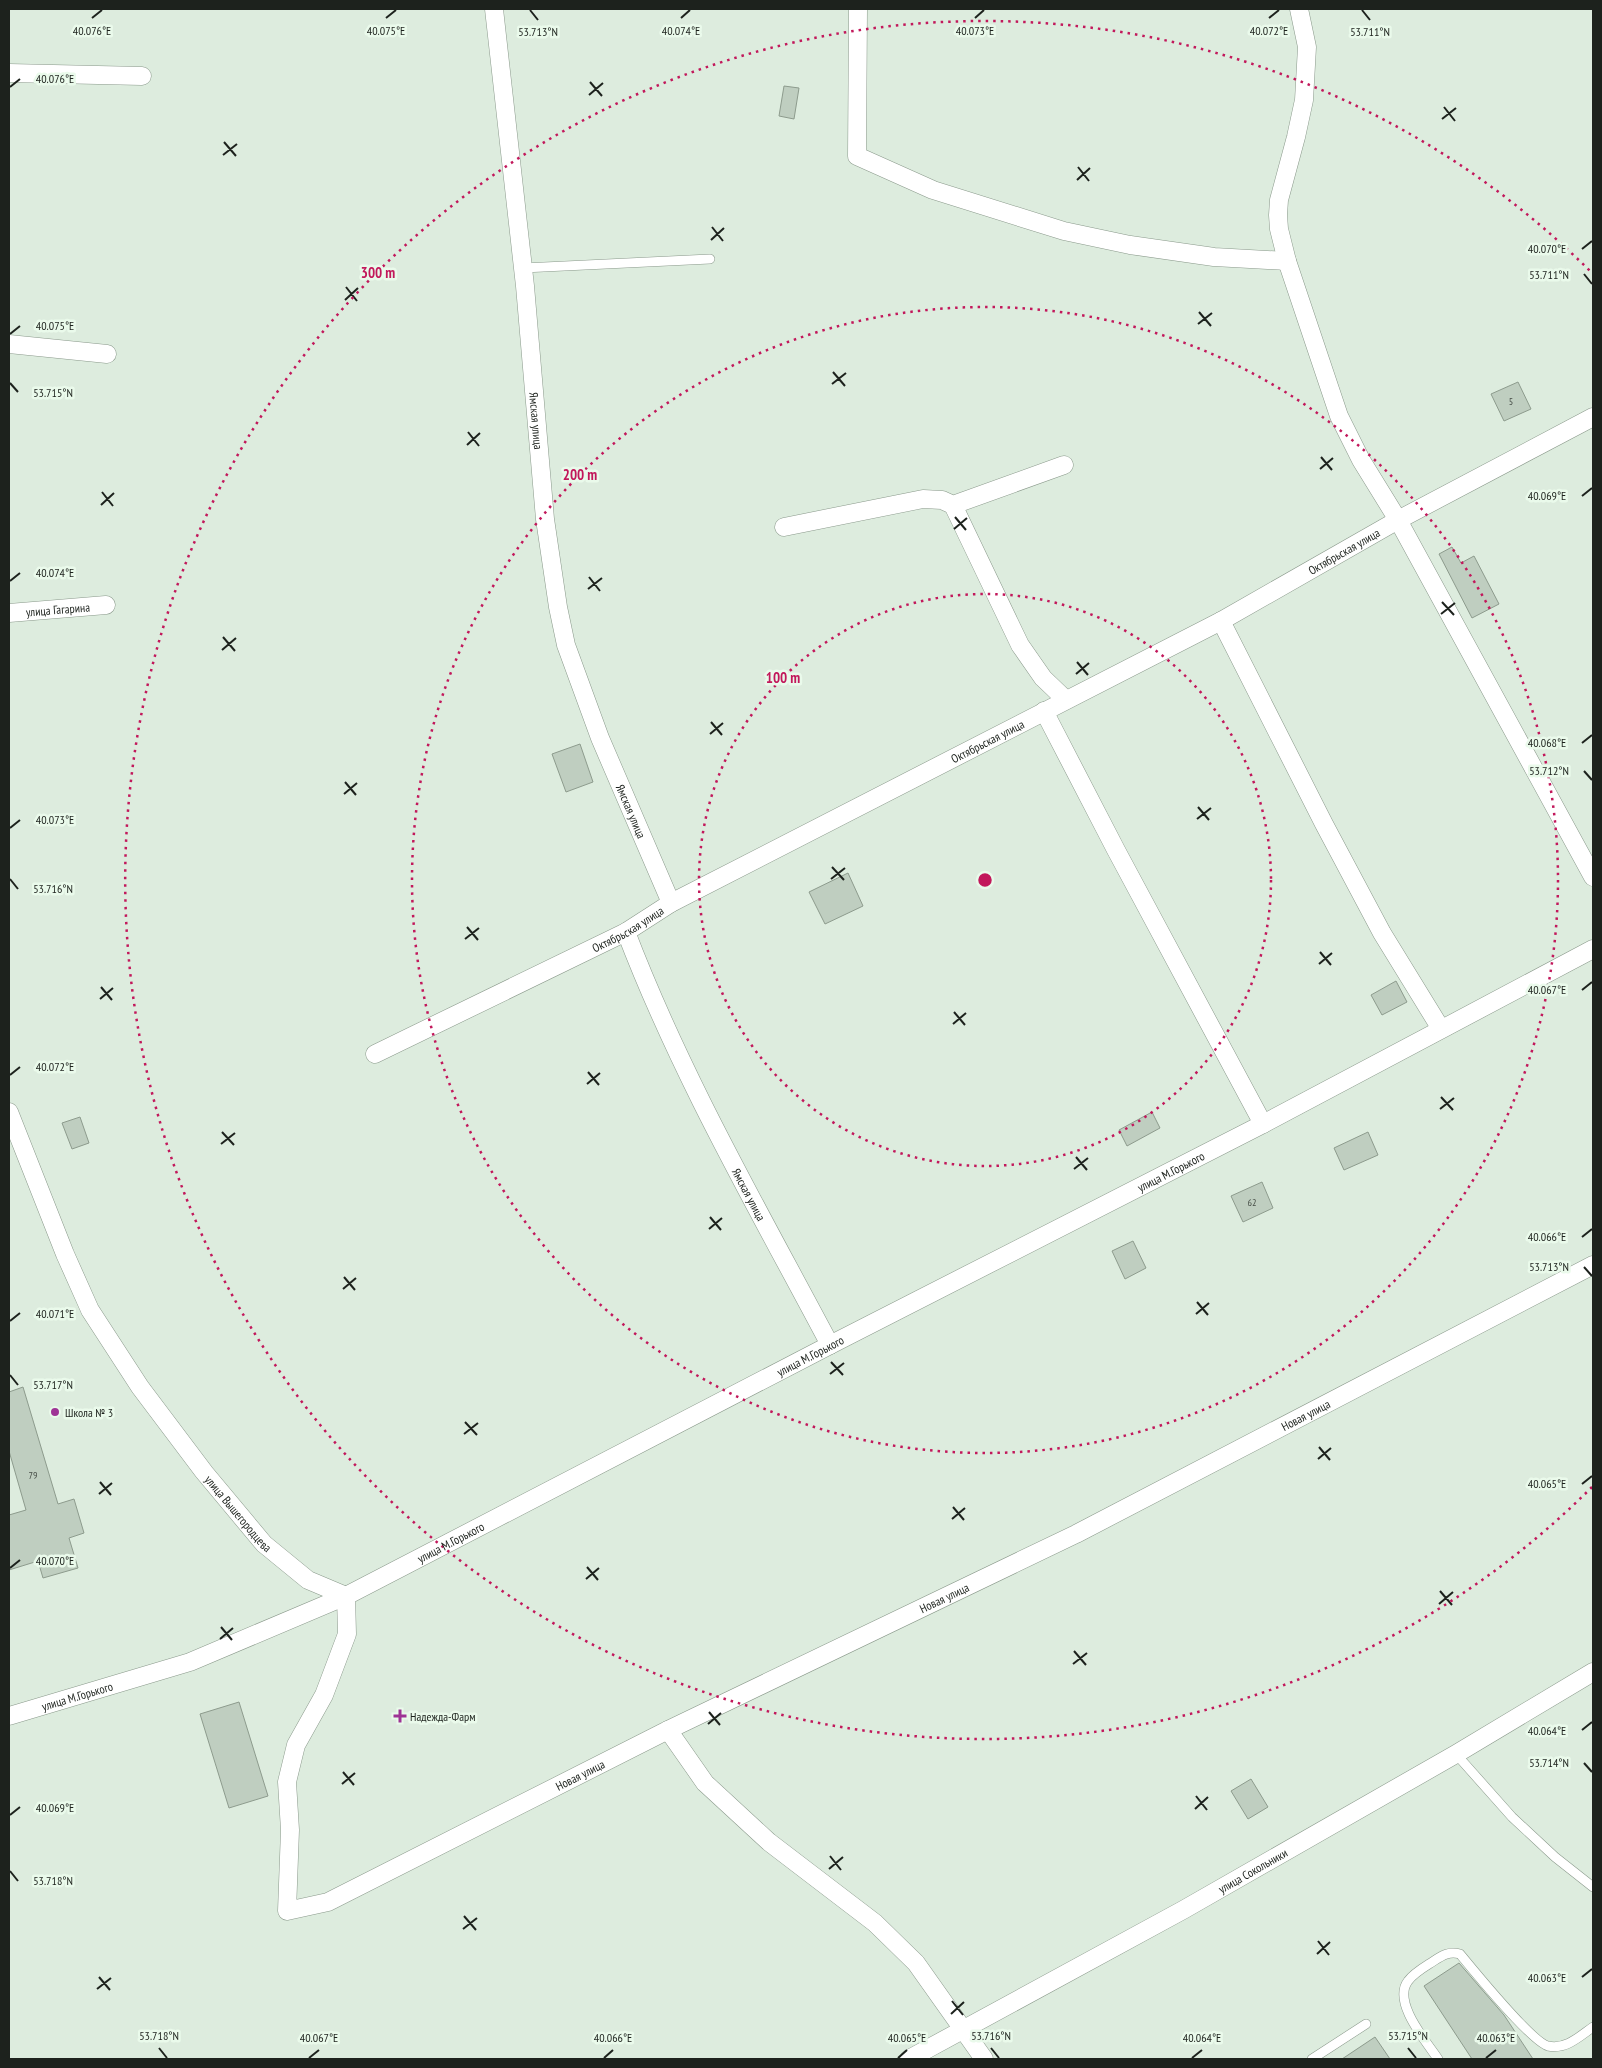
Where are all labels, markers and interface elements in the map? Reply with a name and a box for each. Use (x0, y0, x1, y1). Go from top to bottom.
text: 40.076°E (73, 23, 111, 38)
text: 40.075°E (367, 23, 405, 38)
text: 40.074°E (662, 23, 700, 38)
text: 40.073°E (956, 23, 994, 38)
text: 40.072°E (1250, 23, 1288, 38)
text: 53.713°N (518, 24, 558, 39)
text: 53.711°N (1350, 24, 1390, 39)
text: 40.076°E (36, 71, 74, 86)
text: 40.070°E (1528, 241, 1566, 256)
text: 300 m (361, 263, 395, 282)
text: 53.711°N (1529, 267, 1569, 282)
text: 40.075°E (36, 318, 74, 333)
text: 53.715°N (33, 385, 73, 400)
street label: Ямская улица (527, 392, 547, 450)
house number: 5 (1509, 395, 1513, 408)
text: 200 m (563, 465, 597, 484)
text: 40.069°E (1528, 488, 1566, 503)
street label: Октябрьская улица (1305, 524, 1382, 577)
text: 40.074°E (36, 565, 74, 580)
street label: улица Гагарина (25, 599, 91, 619)
text: 100 m (766, 668, 800, 687)
street label: Октябрьская улица (948, 716, 1026, 766)
text: 40.068°E (1528, 735, 1566, 750)
text: 53.712°N (1529, 763, 1569, 778)
street label: Ямская улица (613, 782, 650, 841)
text: 40.073°E (36, 812, 74, 827)
centre of rings (976, 871, 994, 889)
text: 53.716°N (33, 881, 73, 896)
street label: Октябрьская улица (589, 902, 666, 955)
text: 40.067°E (1528, 982, 1566, 997)
text: 40.072°E (36, 1059, 74, 1074)
street label: улица М.Горького (1135, 1148, 1207, 1195)
street label: Ямская улица (729, 1165, 769, 1223)
house number: 62 (1248, 1196, 1257, 1209)
text: 40.066°E (1528, 1229, 1566, 1244)
text: 53.713°N (1529, 1259, 1569, 1274)
text: 40.071°E (36, 1306, 74, 1321)
street label: улица М.Горького (774, 1332, 846, 1379)
text: 53.717°N (33, 1377, 73, 1392)
street label: Новая улица (1278, 1396, 1333, 1434)
place label: Школа № 3 (65, 1405, 113, 1420)
marker: Школа № 3 (49, 1406, 61, 1418)
house number: 79 (29, 1469, 38, 1482)
street label: улица Вышегородцева (202, 1472, 275, 1555)
text: 40.065°E (1528, 1476, 1566, 1491)
street label: улица М.Горького (414, 1518, 487, 1565)
text: 40.070°E (36, 1553, 74, 1568)
street label: Новая улица (917, 1579, 971, 1616)
street label: улица М.Горького (40, 1678, 114, 1713)
place label: Надежда-Фарм (410, 1709, 476, 1724)
marker: Надежда-Фарм (394, 1710, 406, 1722)
text: 40.064°E (1528, 1723, 1566, 1738)
text: 53.714°N (1529, 1755, 1569, 1770)
street label: Новая улица (553, 1756, 607, 1793)
text: 40.069°E (36, 1800, 74, 1815)
street label: улица Сокольники (1215, 1845, 1290, 1896)
text: 53.718°N (33, 1873, 73, 1888)
text: 40.063°E (1528, 1970, 1566, 1985)
text: 53.718°N (139, 2028, 179, 2043)
text: 53.716°N (971, 2028, 1011, 2043)
text: 53.715°N (1388, 2028, 1428, 2043)
text: 40.067°E (300, 2030, 338, 2045)
text: 40.066°E (594, 2030, 632, 2045)
text: 40.065°E (888, 2030, 926, 2045)
text: 40.064°E (1183, 2030, 1221, 2045)
text: 40.063°E (1477, 2030, 1515, 2045)

